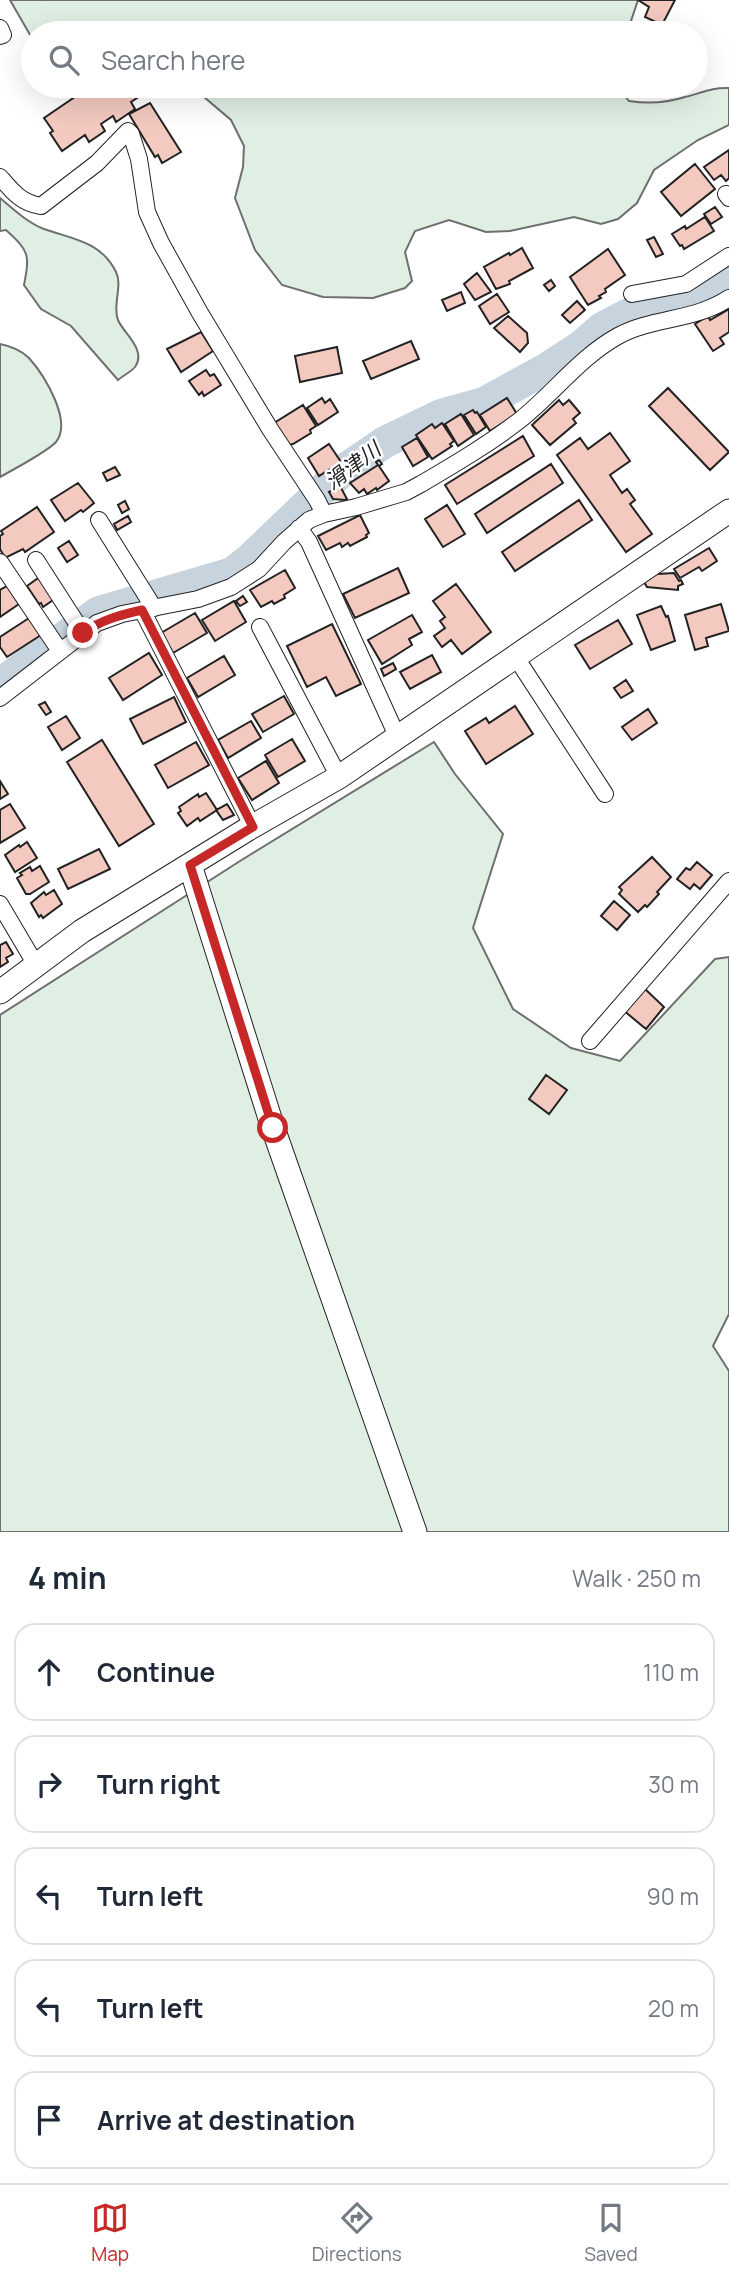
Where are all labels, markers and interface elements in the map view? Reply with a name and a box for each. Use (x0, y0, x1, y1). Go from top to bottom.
search box (21, 21, 708, 98)
icon: search (45, 41, 83, 79)
text: Search here (101, 42, 246, 78)
water label: 滑津川 (319, 434, 388, 495)
route end (67, 617, 98, 648)
route start (257, 1112, 288, 1143)
text: 4 min (28, 1557, 106, 1598)
text: Walk · 250 m (572, 1562, 701, 1594)
icon: ahead (30, 1653, 68, 1691)
text: Continue (97, 1654, 215, 1690)
text: 110 m (643, 1656, 699, 1688)
icon: right (30, 1765, 68, 1803)
text: Turn right (97, 1766, 221, 1802)
text: 30 m (648, 1768, 699, 1800)
icon: left (30, 1877, 68, 1915)
text: Turn left (97, 1878, 204, 1914)
text: 90 m (647, 1880, 699, 1912)
icon: left (30, 1989, 68, 2027)
text: Turn left (97, 1990, 204, 2026)
text: 20 m (648, 1992, 699, 2024)
icon: arrive (30, 2101, 68, 2139)
text: Arrive at destination (97, 2102, 355, 2138)
tab: Map (91, 2199, 129, 2267)
tab: Directions (312, 2199, 402, 2267)
tab: Saved (584, 2199, 638, 2267)

